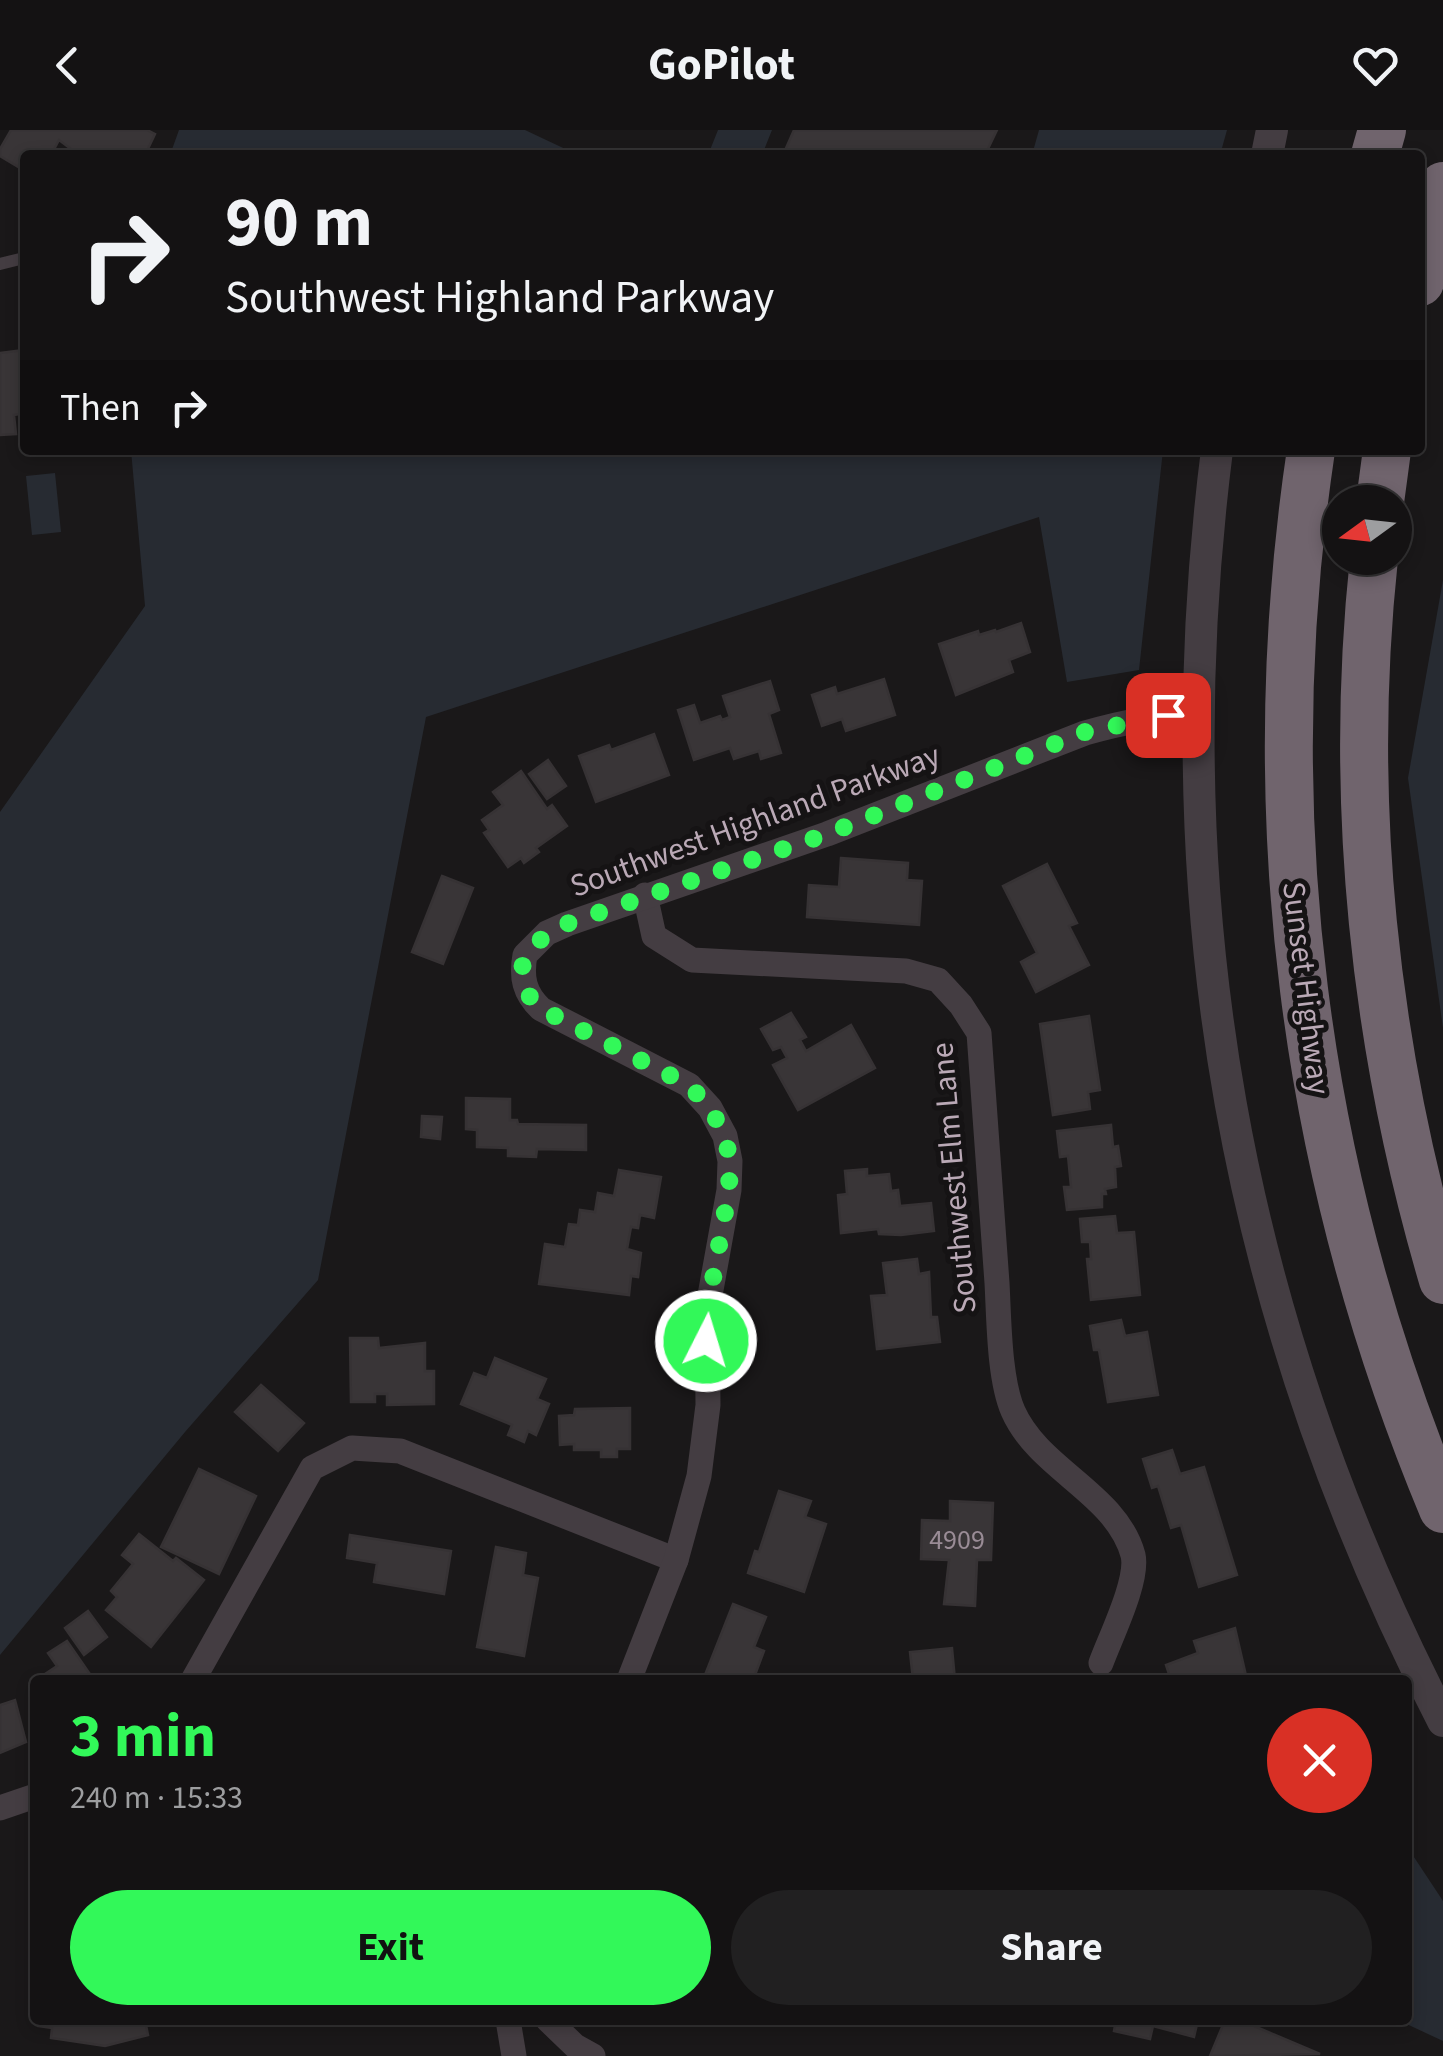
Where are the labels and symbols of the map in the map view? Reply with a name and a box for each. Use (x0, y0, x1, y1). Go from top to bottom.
north arrow (1322, 485, 1412, 575)
pin (1126, 673, 1211, 758)
street label: Southwest Highland Parkway (564, 733, 946, 909)
street label: Sunset Highway (1270, 879, 1342, 1097)
street label: Southwest Elm Lane (919, 1041, 989, 1315)
position arrow (654, 1289, 758, 1393)
house number: 4909 (929, 1520, 985, 1560)

